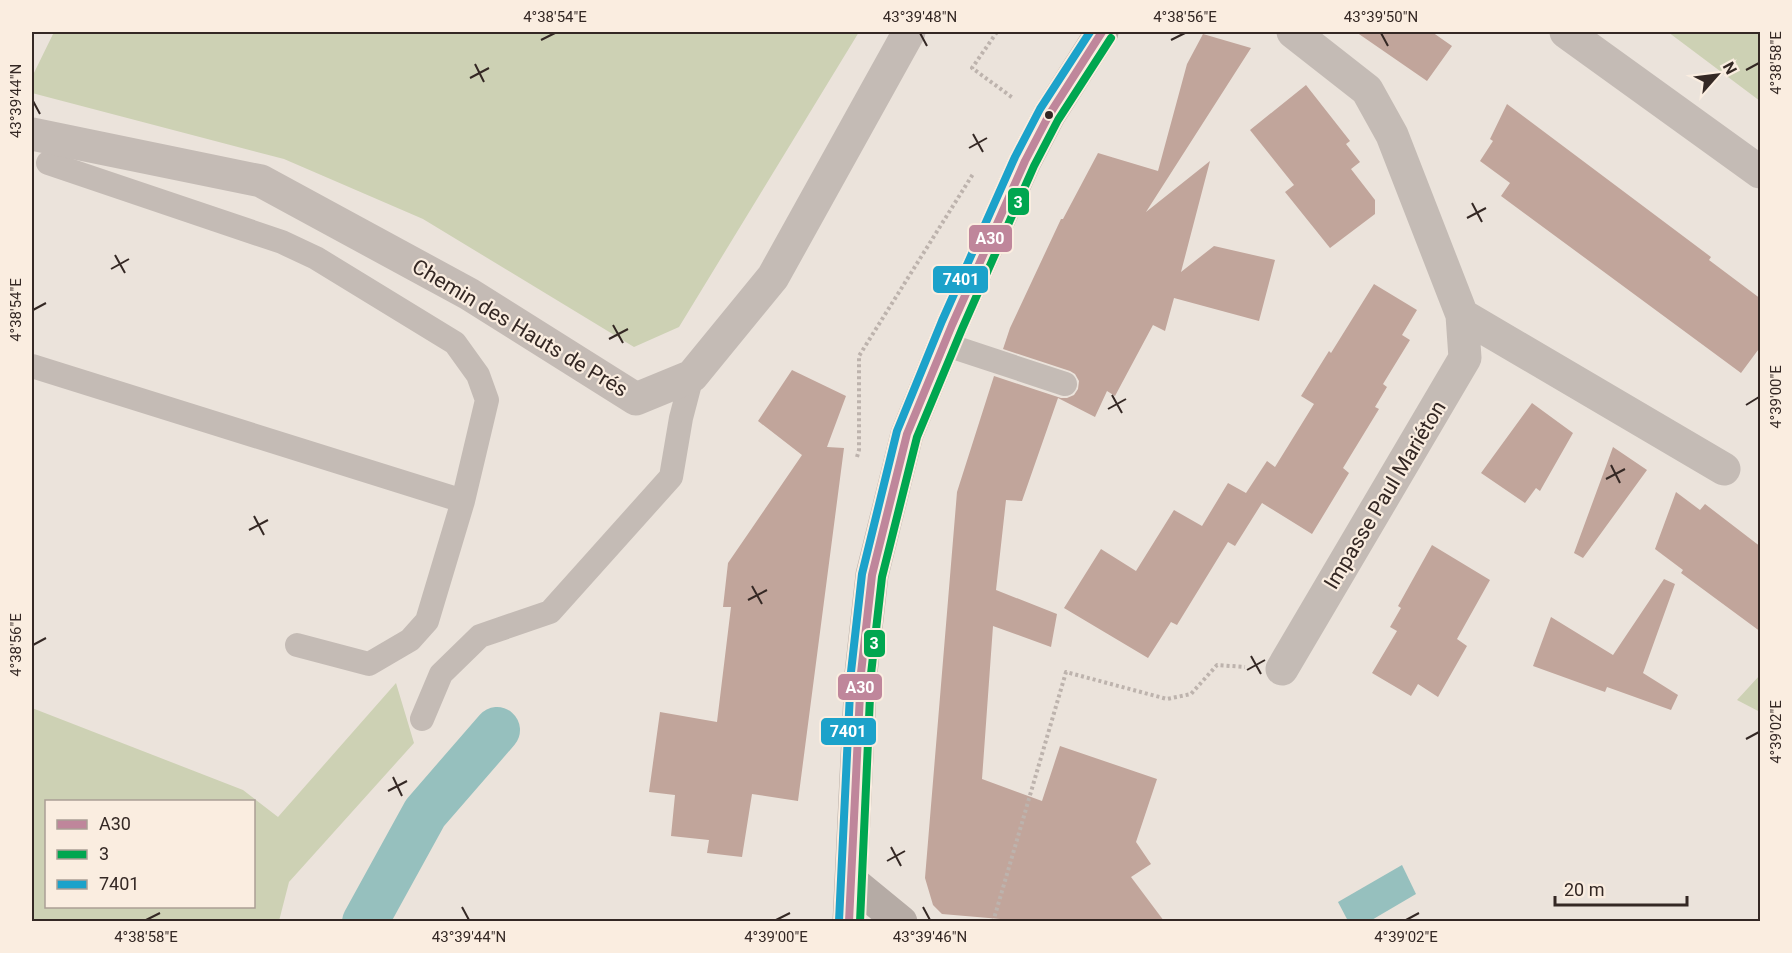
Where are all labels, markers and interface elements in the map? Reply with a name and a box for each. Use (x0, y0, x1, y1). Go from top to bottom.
text: 4°38'54"E (523, 8, 587, 26)
text: 43°39'48"N (883, 8, 957, 26)
text: 4°38'56"E (1153, 8, 1217, 26)
text: 43°39'50"N (1344, 8, 1418, 26)
text: 4°38'58"E (1767, 31, 1785, 95)
north arrow (1687, 45, 1747, 105)
text: N (1719, 59, 1741, 78)
text: 43°39'44"N (7, 64, 25, 138)
unlabelled marker (1043, 109, 1055, 121)
line badge: 3 (1007, 187, 1030, 216)
text: 3 (1013, 193, 1023, 212)
line badge: A30 (968, 224, 1013, 253)
text: A30 (975, 229, 1005, 248)
street label: Chemin des Hauts de Prés (408, 254, 632, 402)
line badge: 7401 (932, 265, 989, 294)
text: 7401 (943, 270, 979, 289)
text: 4°38'54"E (7, 278, 25, 342)
text: 4°39'00"E (1767, 365, 1785, 429)
street label: Impasse Paul Mariéton (1319, 397, 1451, 593)
text: 4°38'56"E (7, 613, 25, 677)
line badge: 3 (863, 629, 886, 658)
text: 3 (869, 634, 879, 653)
line badge: A30 (837, 673, 883, 701)
text: A30 (845, 678, 875, 697)
text: 4°39'02"E (1767, 700, 1785, 764)
line badge: 7401 (820, 717, 877, 746)
text: 7401 (830, 722, 866, 741)
legend (45, 800, 255, 908)
text: A30 (99, 813, 131, 834)
text: 3 (99, 843, 109, 864)
scale bar (1555, 869, 1687, 907)
text: 7401 (99, 873, 139, 894)
text: 20 m (1564, 879, 1604, 900)
text: 4°38'58"E (114, 928, 178, 946)
text: 43°39'44"N (432, 928, 506, 946)
text: 4°39'00"E (744, 928, 808, 946)
text: 43°39'46"N (893, 928, 967, 946)
text: 4°39'02"E (1374, 928, 1438, 946)

